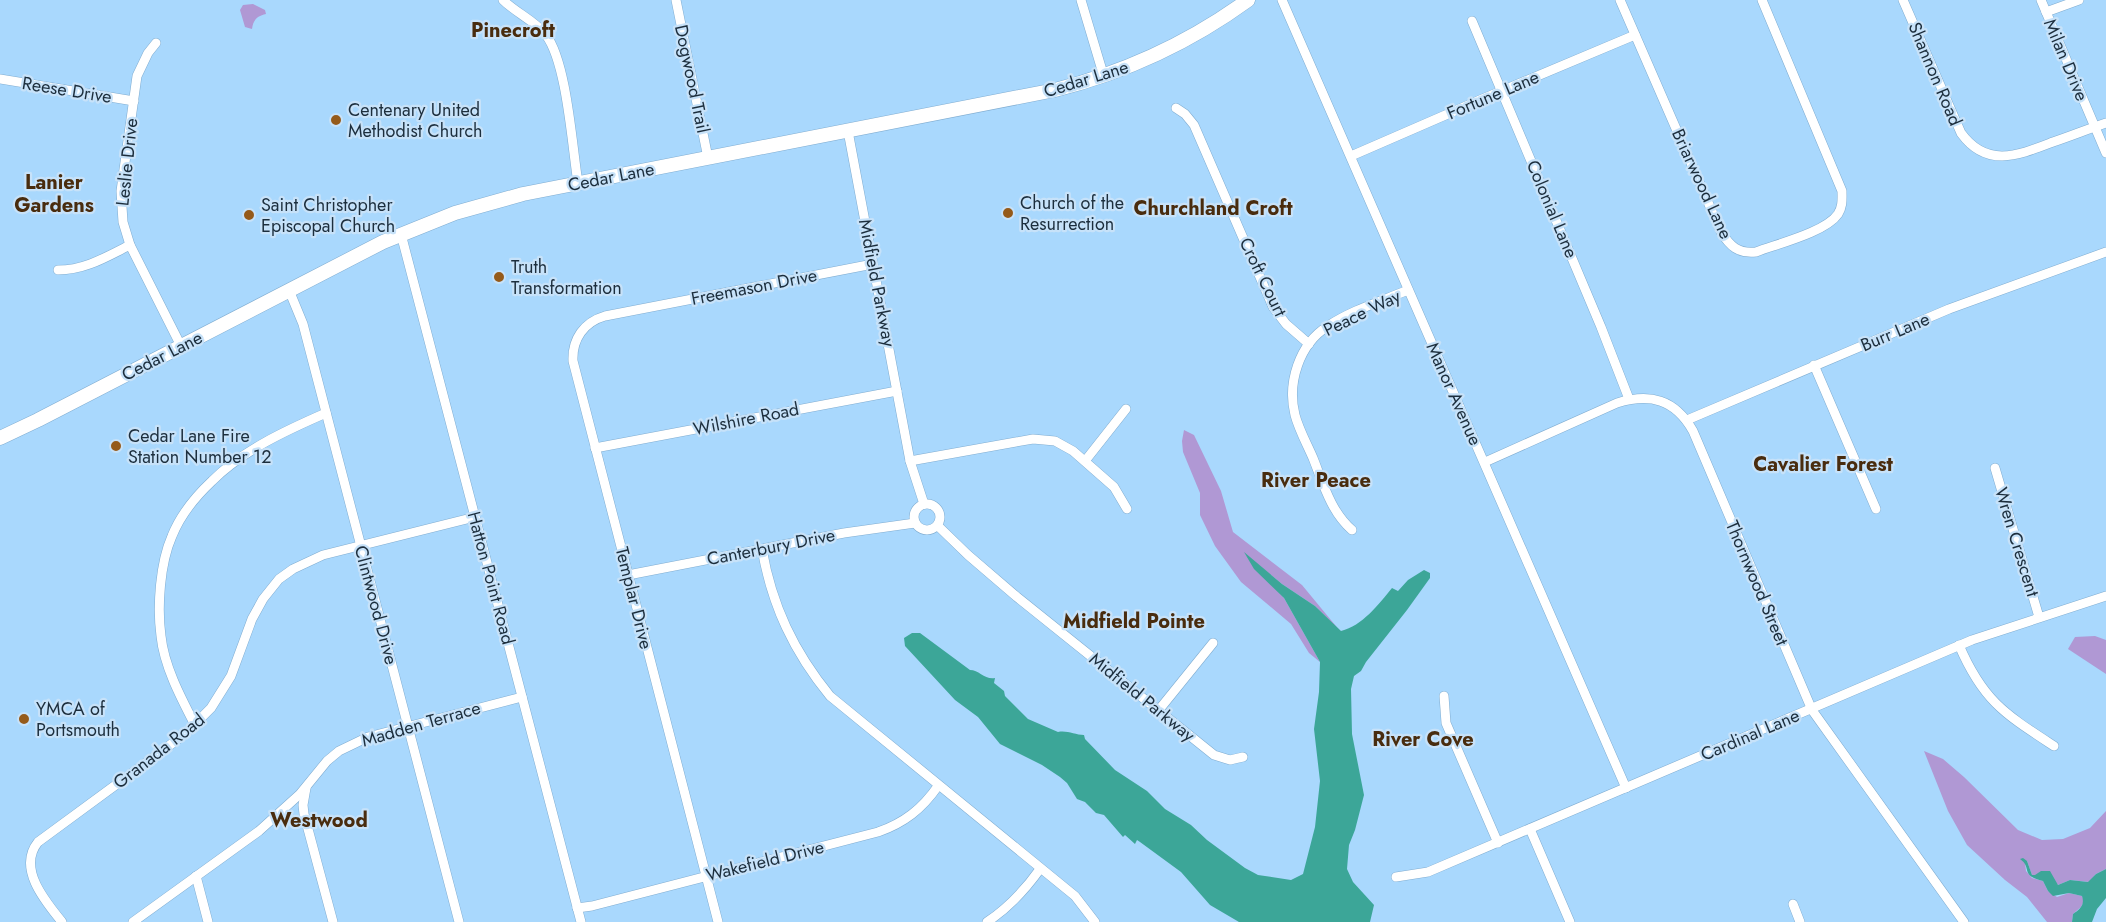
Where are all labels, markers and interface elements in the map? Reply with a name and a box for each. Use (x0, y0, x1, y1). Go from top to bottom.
street label: Milan Drive (2037, 15, 2095, 105)
district label: Pinecroft (471, 16, 556, 45)
street label: Shannon Road (1901, 18, 1969, 130)
street label: Dogwood Trail (668, 22, 716, 136)
street label: Cedar Lane (1040, 54, 1132, 104)
street label: Fortune Lane (1443, 64, 1543, 126)
street label: Reese Drive (20, 70, 114, 110)
place label: Centenary United Methodist Church (348, 97, 483, 144)
marker: Centenary United Methodist Church (329, 113, 343, 127)
street label: Leslie Drive (109, 117, 145, 207)
street label: Briarwood Lane (1665, 125, 1739, 243)
street label: Cedar Lane (566, 156, 656, 198)
street label: Colonial Lane (1520, 156, 1584, 262)
district label: Lanier Gardens (14, 168, 94, 220)
place label: Church of the Resurrection (1020, 190, 1124, 237)
place label: Saint Christopher Episcopal Church (261, 192, 395, 239)
district label: Churchland Croft (1133, 194, 1293, 223)
marker: Church of the Resurrection (1001, 206, 1015, 220)
marker: Saint Christopher Episcopal Church (242, 208, 256, 222)
street label: Midfield Parkway (852, 217, 902, 349)
street label: Croft Court (1233, 233, 1294, 322)
place label: Truth Transformation (511, 254, 622, 301)
street label: Freemason Drive (689, 262, 819, 312)
marker: Truth Transformation (492, 270, 506, 284)
street label: Peace Way (1319, 283, 1405, 343)
street label: Burr Lane (1856, 306, 1934, 358)
street label: Cedar Lane (117, 325, 207, 387)
street label: Manor Avenue (1420, 338, 1488, 450)
street label: Wilshire Road (691, 396, 801, 442)
place label: Cedar Lane Fire Station Number 12 (128, 423, 271, 470)
marker: Cedar Lane Fire Station Number 12 (109, 439, 123, 453)
district label: Cavalier Forest (1753, 450, 1894, 479)
district label: River Peace (1261, 466, 1371, 495)
street label: Wren Crescent (1988, 484, 2046, 600)
street label: Hatton Point Road (461, 509, 521, 647)
street label: Thornwood Street (1719, 517, 1795, 650)
street label: Canterbury Drive (705, 522, 837, 572)
street label: Clintwood Drive (348, 543, 404, 667)
street label: Templar Drive (609, 544, 659, 652)
district label: Midfield Pointe (1063, 607, 1205, 636)
street label: Midfield Parkway (1083, 646, 1201, 748)
street label: Madden Terrace (358, 695, 484, 753)
place label: YMCA of Portsmouth (36, 696, 120, 743)
street label: Cardinal Lane (1696, 702, 1804, 768)
street label: Granada Road (108, 707, 210, 795)
marker: YMCA of Portsmouth (17, 712, 31, 726)
district label: River Cove (1372, 725, 1474, 754)
district label: Westwood (270, 806, 368, 835)
street label: Wakefield Drive (703, 834, 827, 888)

